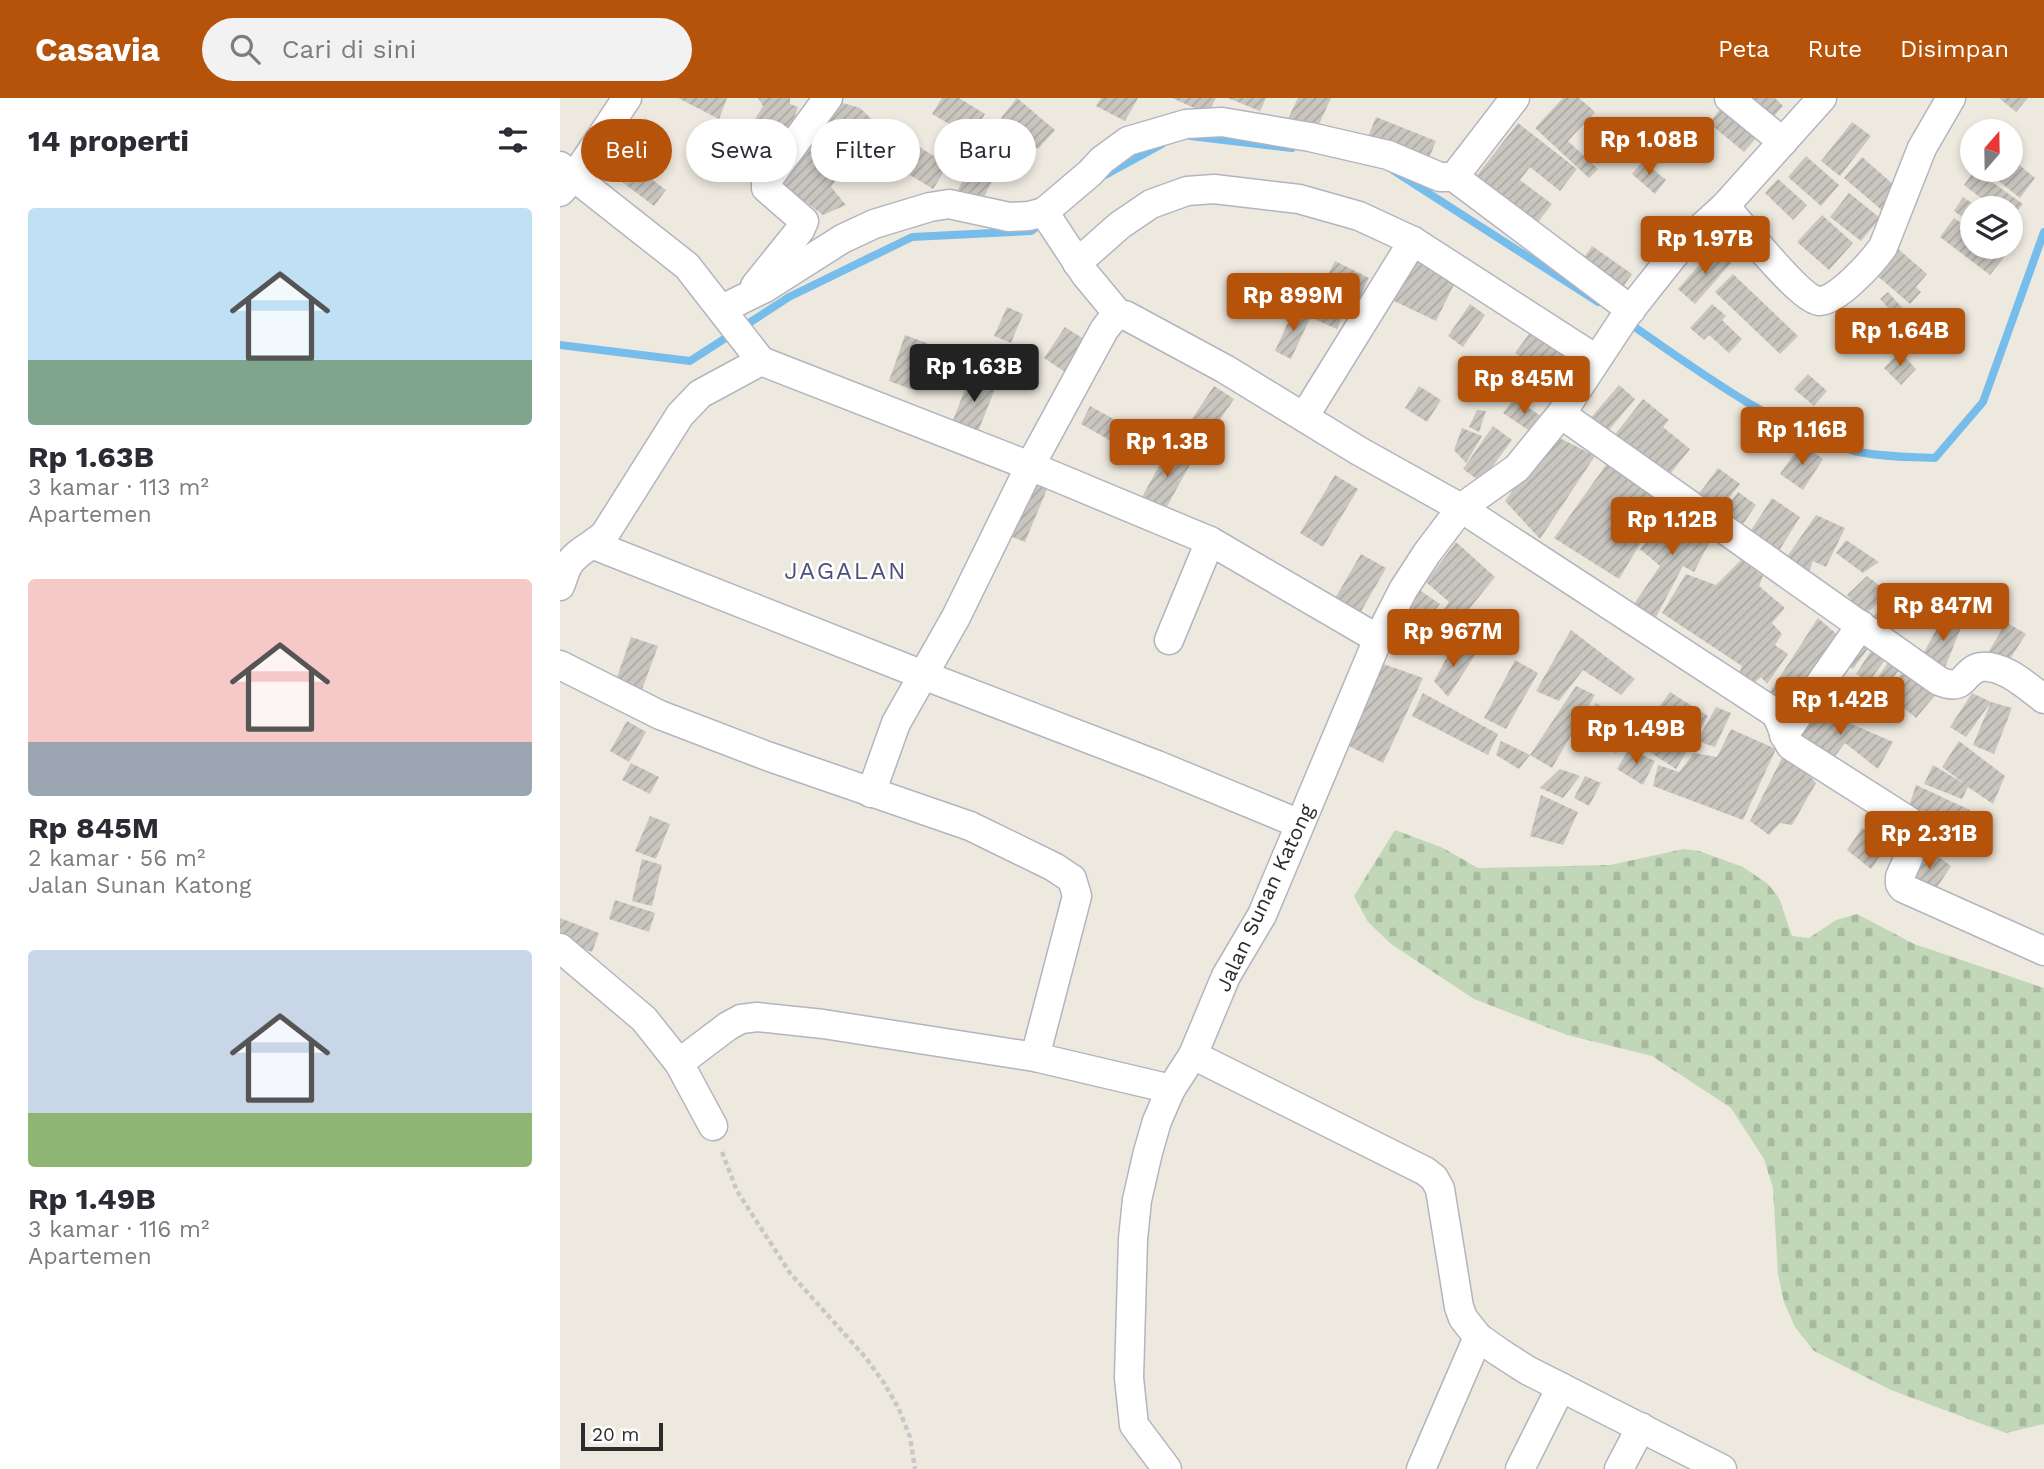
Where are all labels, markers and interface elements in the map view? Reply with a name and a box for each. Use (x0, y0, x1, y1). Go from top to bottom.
search box (202, 18, 692, 81)
text: Casavia (35, 30, 160, 69)
icon: search (226, 30, 264, 68)
text: Cari di sini (282, 34, 416, 64)
text: Peta (1718, 35, 1770, 63)
text: Rute (1808, 35, 1862, 63)
text: Disimpan (1900, 35, 2009, 63)
pin: Rp 1.08B (1577, 118, 1721, 177)
chip: Beli (581, 119, 672, 182)
chip: Sewa (686, 119, 797, 182)
chip: Filter (811, 119, 920, 182)
chip: Baru (934, 119, 1036, 182)
north arrow (1960, 119, 2023, 182)
map controls (1960, 119, 2023, 259)
icon: filters (494, 121, 532, 159)
text: 14 properti (28, 123, 189, 158)
text: Rp 1.08B (1600, 126, 1698, 153)
button: layers (1960, 196, 2023, 259)
pin: Rp 1.97B (1633, 216, 1777, 276)
text: Rp 1.97B (1657, 225, 1753, 252)
icon: home (217, 253, 343, 379)
pin: Rp 899M (1228, 274, 1358, 333)
text: Rp 899M (1243, 282, 1343, 309)
pin: Rp 1.64B (1828, 308, 1972, 368)
text: Rp 1.64B (1851, 317, 1949, 344)
pin: Rp 1.63B (902, 344, 1046, 404)
text: Rp 1.63B (926, 353, 1022, 380)
pin: Rp 845M (1459, 356, 1589, 416)
text: Rp 845M (1474, 365, 1574, 392)
pin: Rp 1.16B (1730, 408, 1874, 467)
text: Rp 1.16B (1757, 416, 1847, 443)
pin: Rp 1.3B (1102, 420, 1232, 479)
text: Rp 1.3B (1126, 428, 1208, 455)
text: Rp 1.63B (28, 439, 154, 474)
text: 3 kamar · 113 m² (28, 474, 209, 501)
pin: Rp 1.12B (1600, 498, 1744, 557)
text: Apartemen (28, 501, 152, 528)
text: Rp 1.12B (1627, 506, 1717, 533)
district label: JAGALAN (784, 557, 908, 585)
pin: Rp 847M (1878, 584, 2008, 643)
text: Rp 847M (1893, 592, 1993, 619)
pin: Rp 967M (1388, 610, 1518, 669)
text: Rp 967M (1403, 618, 1503, 645)
icon: home (217, 624, 343, 750)
pin: Rp 1.42B (1768, 678, 1912, 737)
text: Rp 1.42B (1791, 686, 1889, 713)
pin: Rp 1.49B (1564, 706, 1708, 766)
text: Rp 1.49B (1587, 715, 1685, 742)
street label: Jalan Sunan Katong (1210, 799, 1319, 995)
text: Rp 845M (28, 810, 159, 845)
pin: Rp 2.31B (1857, 812, 2001, 871)
text: Rp 2.31B (1881, 820, 1977, 847)
text: 2 kamar · 56 m² (28, 845, 205, 872)
text: Jalan Sunan Katong (28, 872, 251, 899)
icon: home (217, 995, 343, 1121)
text: Rp 1.49B (28, 1181, 156, 1216)
text: 3 kamar · 116 m² (28, 1216, 209, 1243)
text: Apartemen (28, 1243, 152, 1270)
scale bar (581, 1420, 663, 1452)
text: 20 m (592, 1423, 639, 1446)

